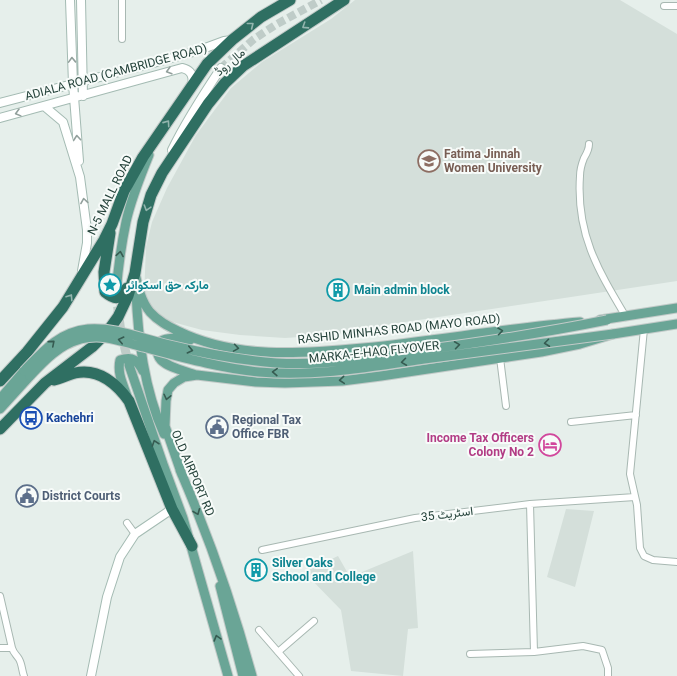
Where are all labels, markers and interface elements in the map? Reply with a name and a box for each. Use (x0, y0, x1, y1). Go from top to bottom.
one-way arrow (302, 22, 309, 29)
one-way arrow (246, 23, 253, 30)
street label: ADIALA ROAD (CAMBRIDGE ROAD) (23, 41, 209, 103)
street label: مال روڈ (212, 45, 249, 80)
one-way arrow (68, 57, 76, 63)
one-way arrow (166, 66, 173, 75)
one-way arrow (15, 109, 22, 117)
one-way arrow (162, 121, 169, 128)
one-way arrow (72, 135, 81, 141)
place label: Fatima Jinnah Women University (444, 147, 543, 175)
school or university icon: Fatima Jinnah Women University (416, 148, 442, 174)
street label: N-5 MALL ROAD (85, 153, 135, 237)
one-way arrow (80, 198, 89, 204)
one-way arrow (143, 205, 152, 212)
one-way arrow (115, 251, 124, 257)
place icon: مارکہ حق اسکوائر (97, 272, 123, 298)
building icon: Main admin block (325, 277, 351, 303)
place label: مارکہ حق اسکوائر (125, 278, 209, 293)
place label: Main admin block (354, 283, 450, 297)
one-way arrow (65, 294, 72, 301)
street label: RASHID MINHAS ROAD (MAYO ROAD) (297, 311, 501, 347)
one-way arrow (497, 327, 503, 336)
one-way arrow (117, 337, 124, 345)
street label: MARKA-E-HAQ FLYOVER (308, 338, 440, 366)
one-way arrow (544, 338, 550, 347)
one-way arrow (47, 341, 54, 348)
one-way arrow (454, 341, 460, 350)
one-way arrow (233, 343, 239, 352)
one-way arrow (186, 345, 193, 353)
one-way arrow (401, 357, 407, 366)
one-way arrow (272, 368, 278, 376)
one-way arrow (339, 376, 345, 385)
one-way arrow (164, 393, 172, 400)
bus stop icon: Kachehri (18, 405, 44, 431)
place label: Kachehri (46, 411, 94, 425)
place label: Regional Tax Office FBR (232, 413, 302, 441)
public building icon: Regional Tax Office FBR (204, 414, 230, 440)
street label: OLD AIRPORT RD (169, 428, 217, 518)
place label: Income Tax Officers Colony No 2 (426, 431, 534, 459)
hotel icon: Income Tax Officers Colony No 2 (537, 432, 563, 458)
one-way arrow (152, 440, 160, 447)
public building icon: District Courts (14, 483, 40, 509)
place label: District Courts (42, 489, 120, 503)
street label: اسٹریٹ 35 (420, 504, 474, 525)
one-way arrow (192, 509, 200, 516)
place label: Silver Oaks School and College (272, 556, 376, 584)
building icon: Silver Oaks School and College (243, 557, 269, 583)
one-way arrow (214, 635, 222, 642)

